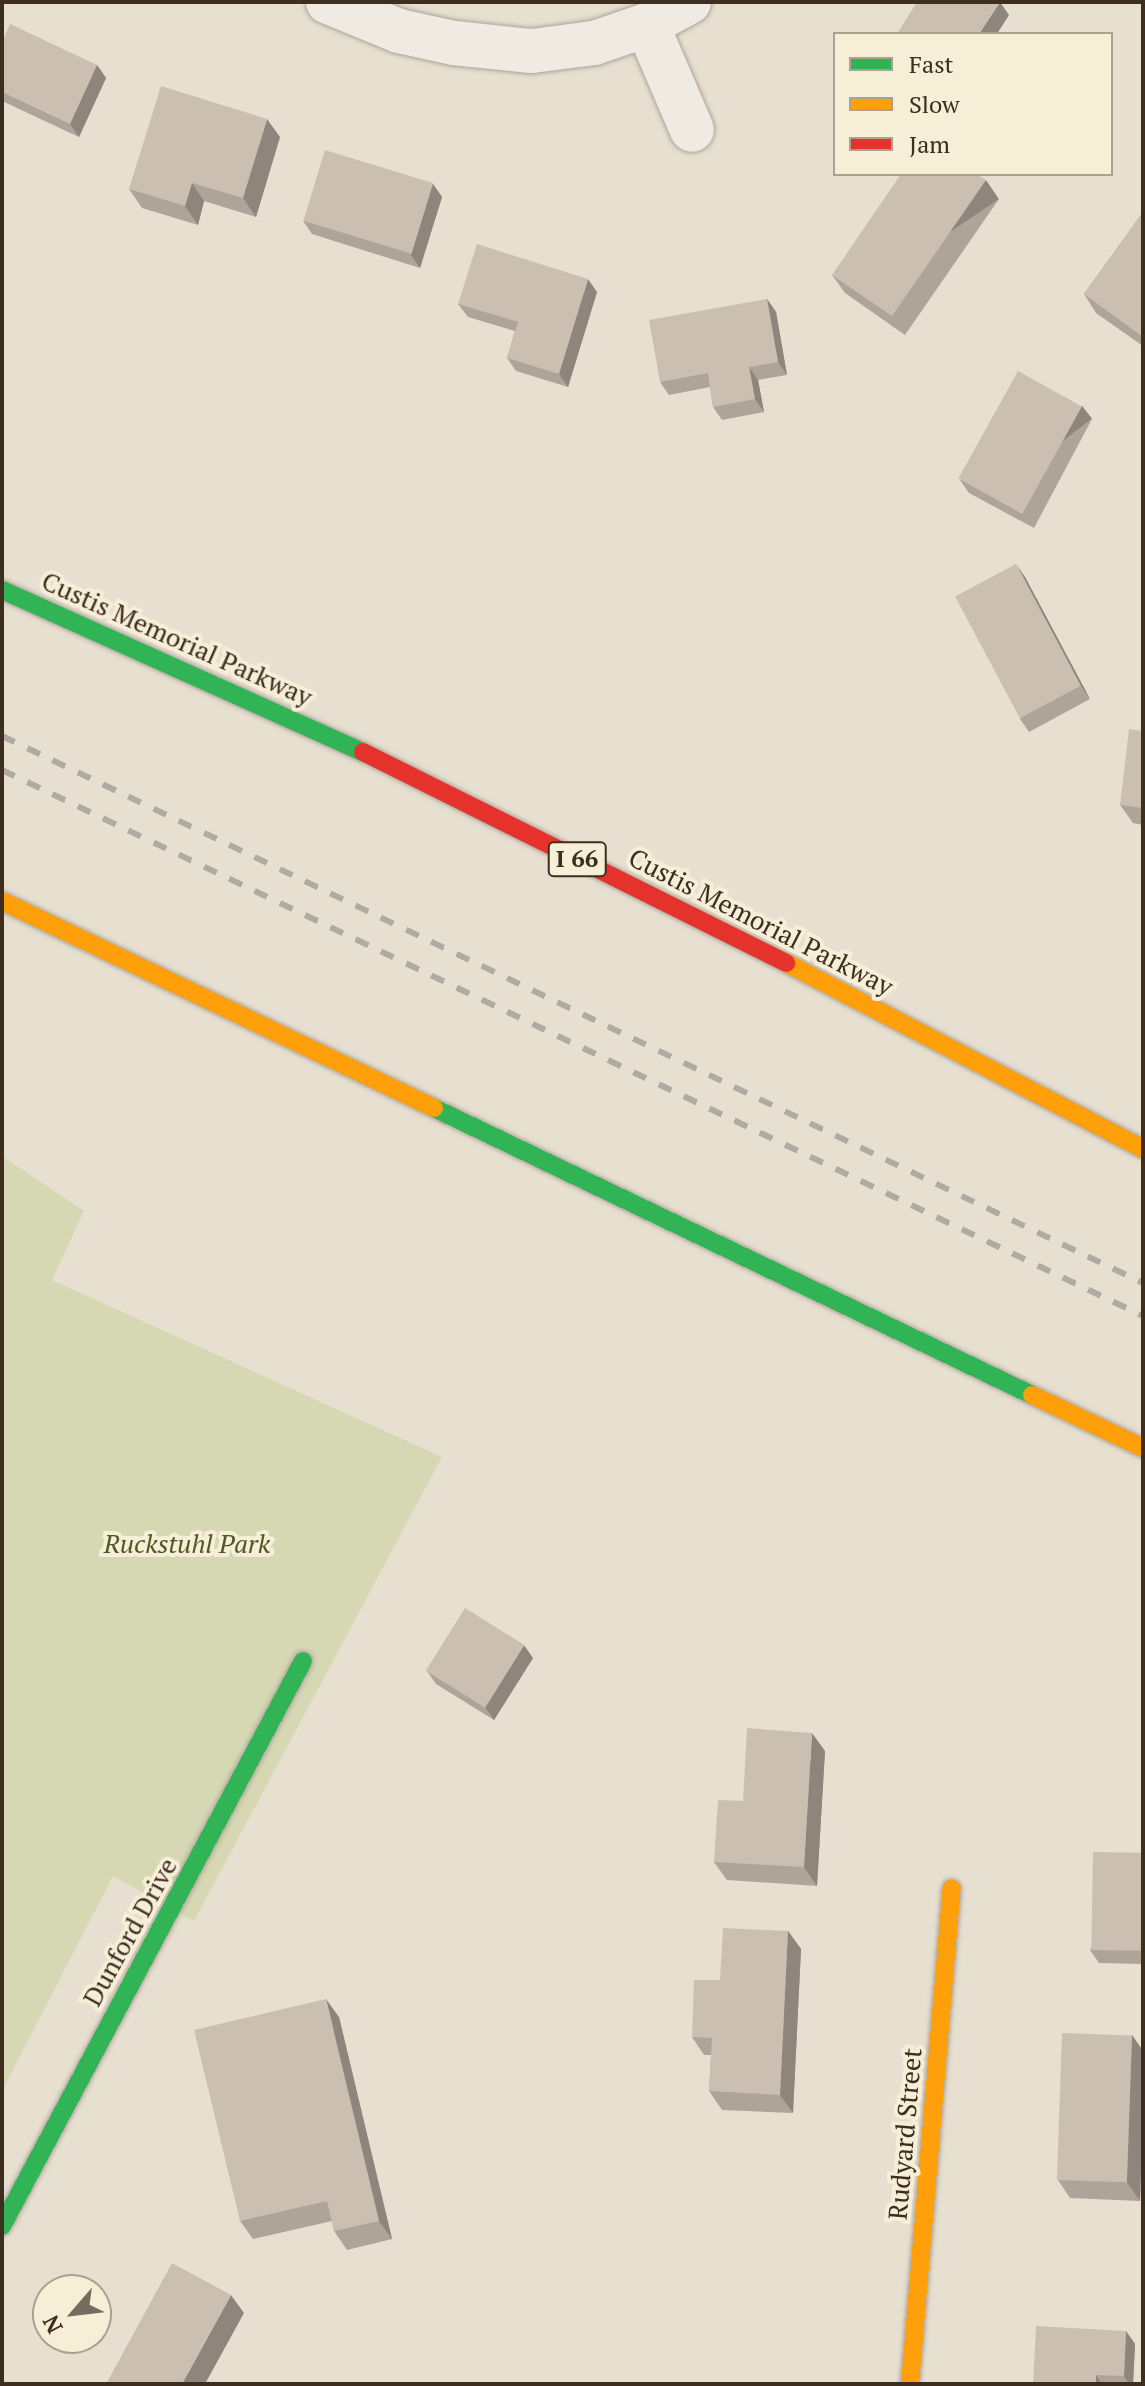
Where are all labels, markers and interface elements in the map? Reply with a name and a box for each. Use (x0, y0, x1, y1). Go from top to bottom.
legend (833, 32, 1113, 176)
text: Fast (909, 48, 953, 80)
text: Slow (909, 88, 960, 120)
text: Jam (909, 128, 950, 160)
street label: Custis Memorial Parkway (37, 565, 317, 713)
road number: I 66 (547, 839, 607, 879)
street label: Custis Memorial Parkway (624, 842, 898, 1002)
park label: Ruckstuhl Park (104, 1528, 270, 1560)
street label: Dunford Drive (77, 1853, 183, 2011)
street label: Rudyard Street (882, 2047, 928, 2221)
north arrow (32, 2274, 112, 2354)
text: N (35, 2310, 69, 2339)

